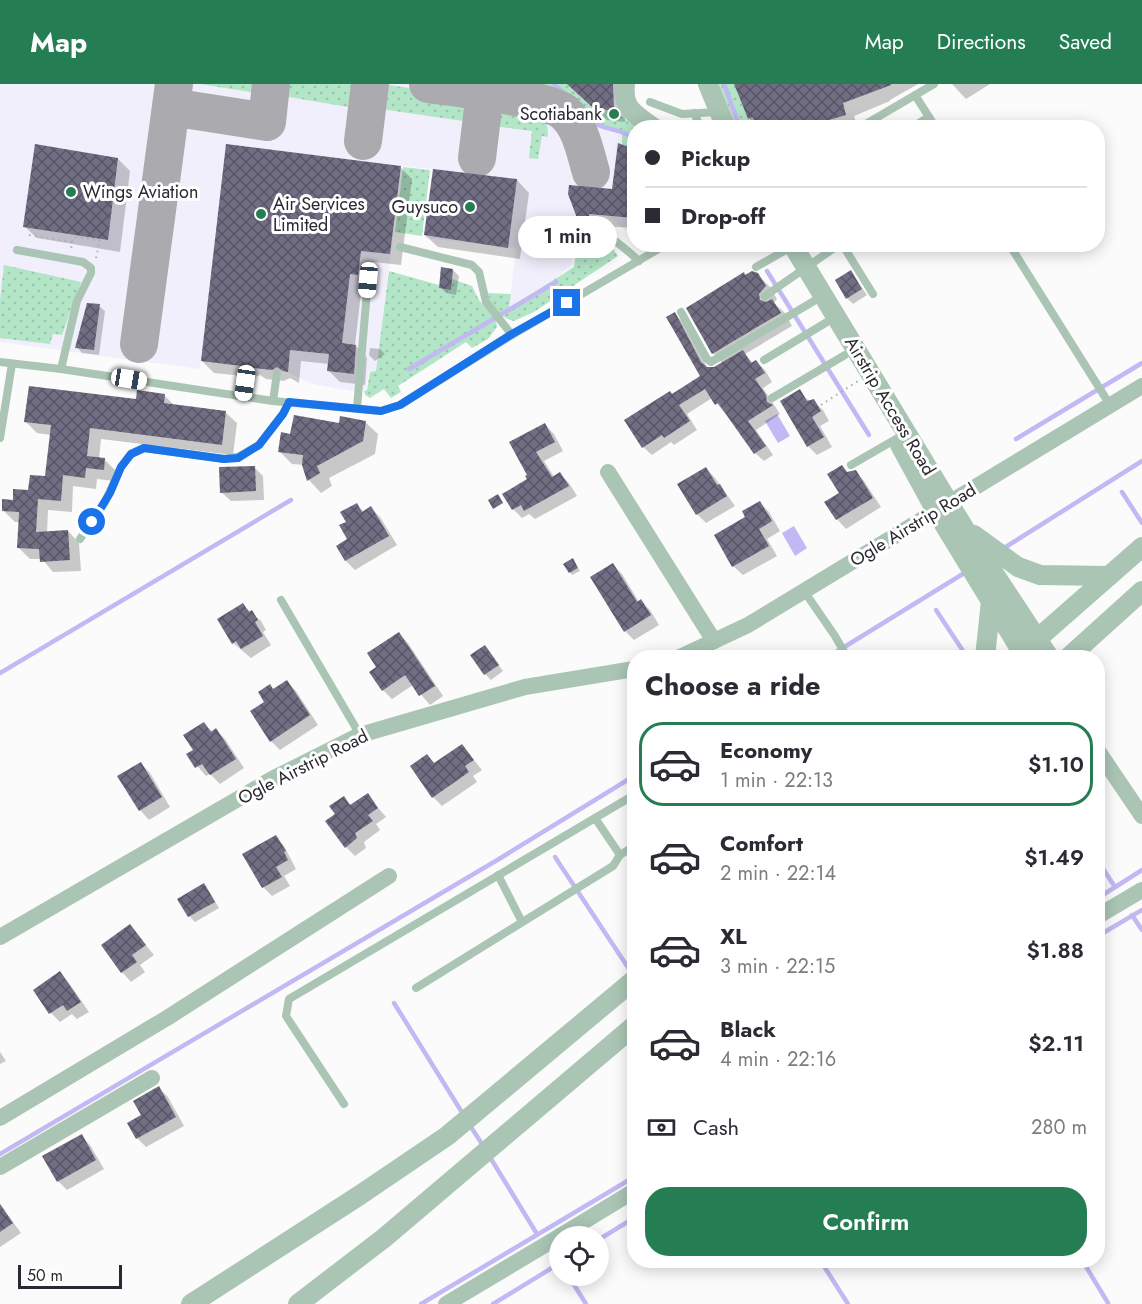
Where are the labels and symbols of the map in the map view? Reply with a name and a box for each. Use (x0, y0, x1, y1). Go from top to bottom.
place label: Scotiabank (520, 101, 602, 127)
marker: Scotiabank (607, 107, 621, 121)
place label: Wings Aviation (83, 179, 198, 205)
marker: Wings Aviation (64, 185, 78, 199)
place label: Air Services Limited (273, 191, 365, 238)
place label: Guysuco (392, 194, 458, 220)
marker: Guysuco (463, 200, 477, 214)
marker: Air Services Limited (254, 207, 268, 221)
callout: 1 min (518, 216, 616, 258)
car (357, 261, 379, 299)
route end (553, 289, 580, 316)
street label: Airstrip Access Road (838, 332, 942, 480)
car (234, 364, 256, 402)
car (110, 367, 148, 391)
street label: Ogle Airstrip Road (845, 477, 981, 573)
route start (78, 508, 105, 535)
street label: Ogle Airstrip Road (233, 723, 373, 811)
scale bar (18, 1262, 122, 1290)

